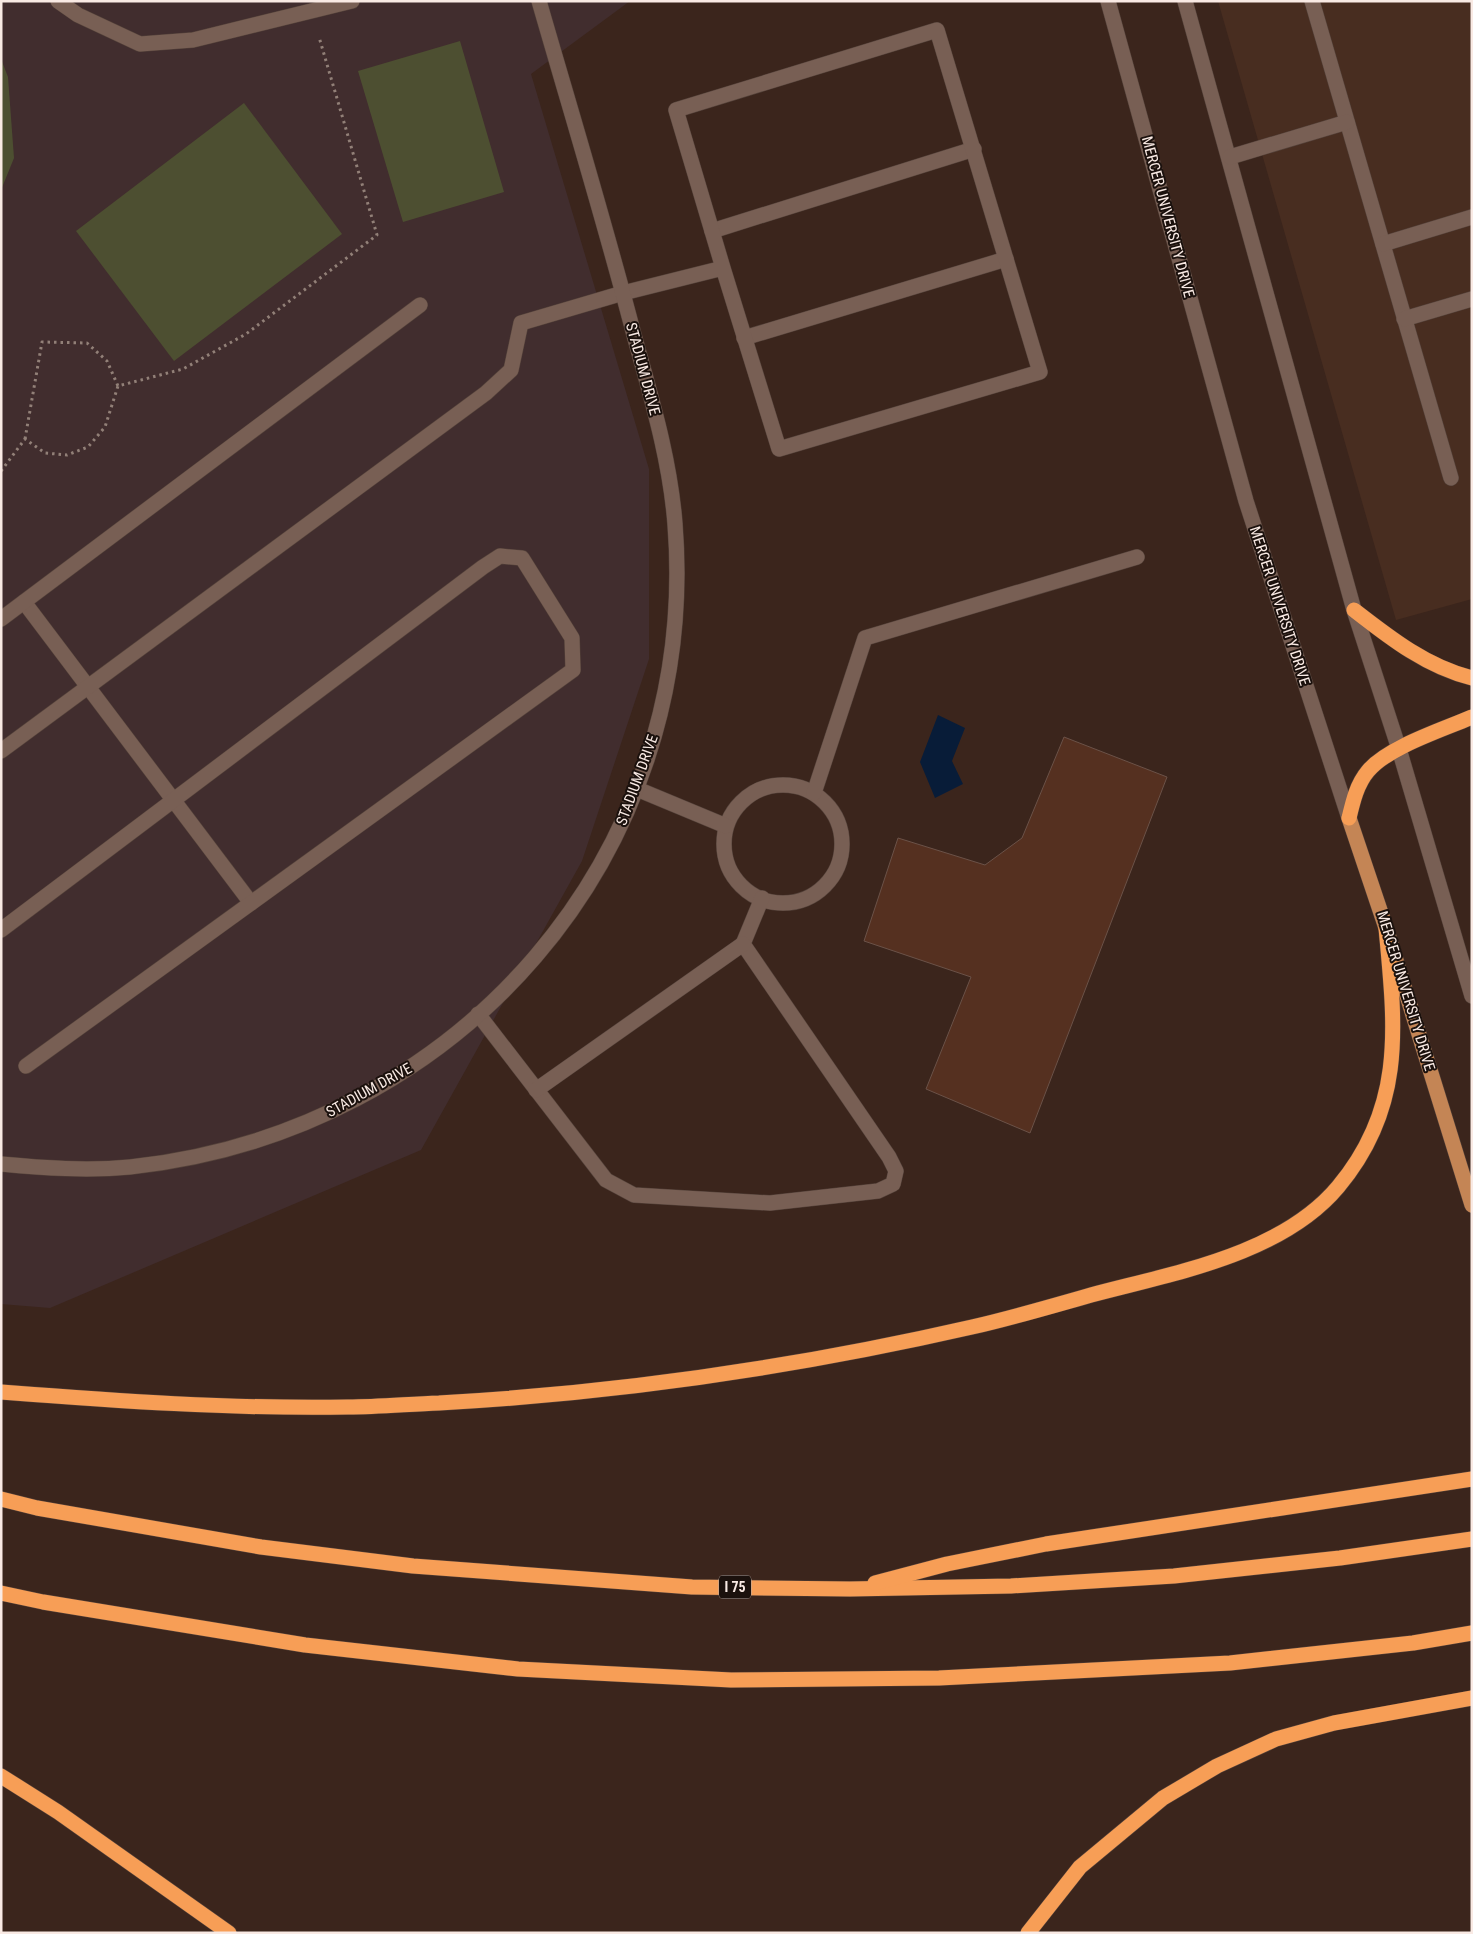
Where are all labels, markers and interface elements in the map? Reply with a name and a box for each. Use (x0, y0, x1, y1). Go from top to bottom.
street label: MERCER UNIVERSITY DRIVE (1138, 134, 1198, 300)
street label: STADIUM DRIVE (622, 321, 664, 417)
street label: MERCER UNIVERSITY DRIVE (1246, 524, 1314, 688)
street label: STADIUM DRIVE (612, 732, 662, 828)
street label: MERCER UNIVERSITY DRIVE (1373, 909, 1439, 1073)
street label: STADIUM DRIVE (323, 1059, 415, 1121)
road number: I 75 (719, 1575, 751, 1598)

